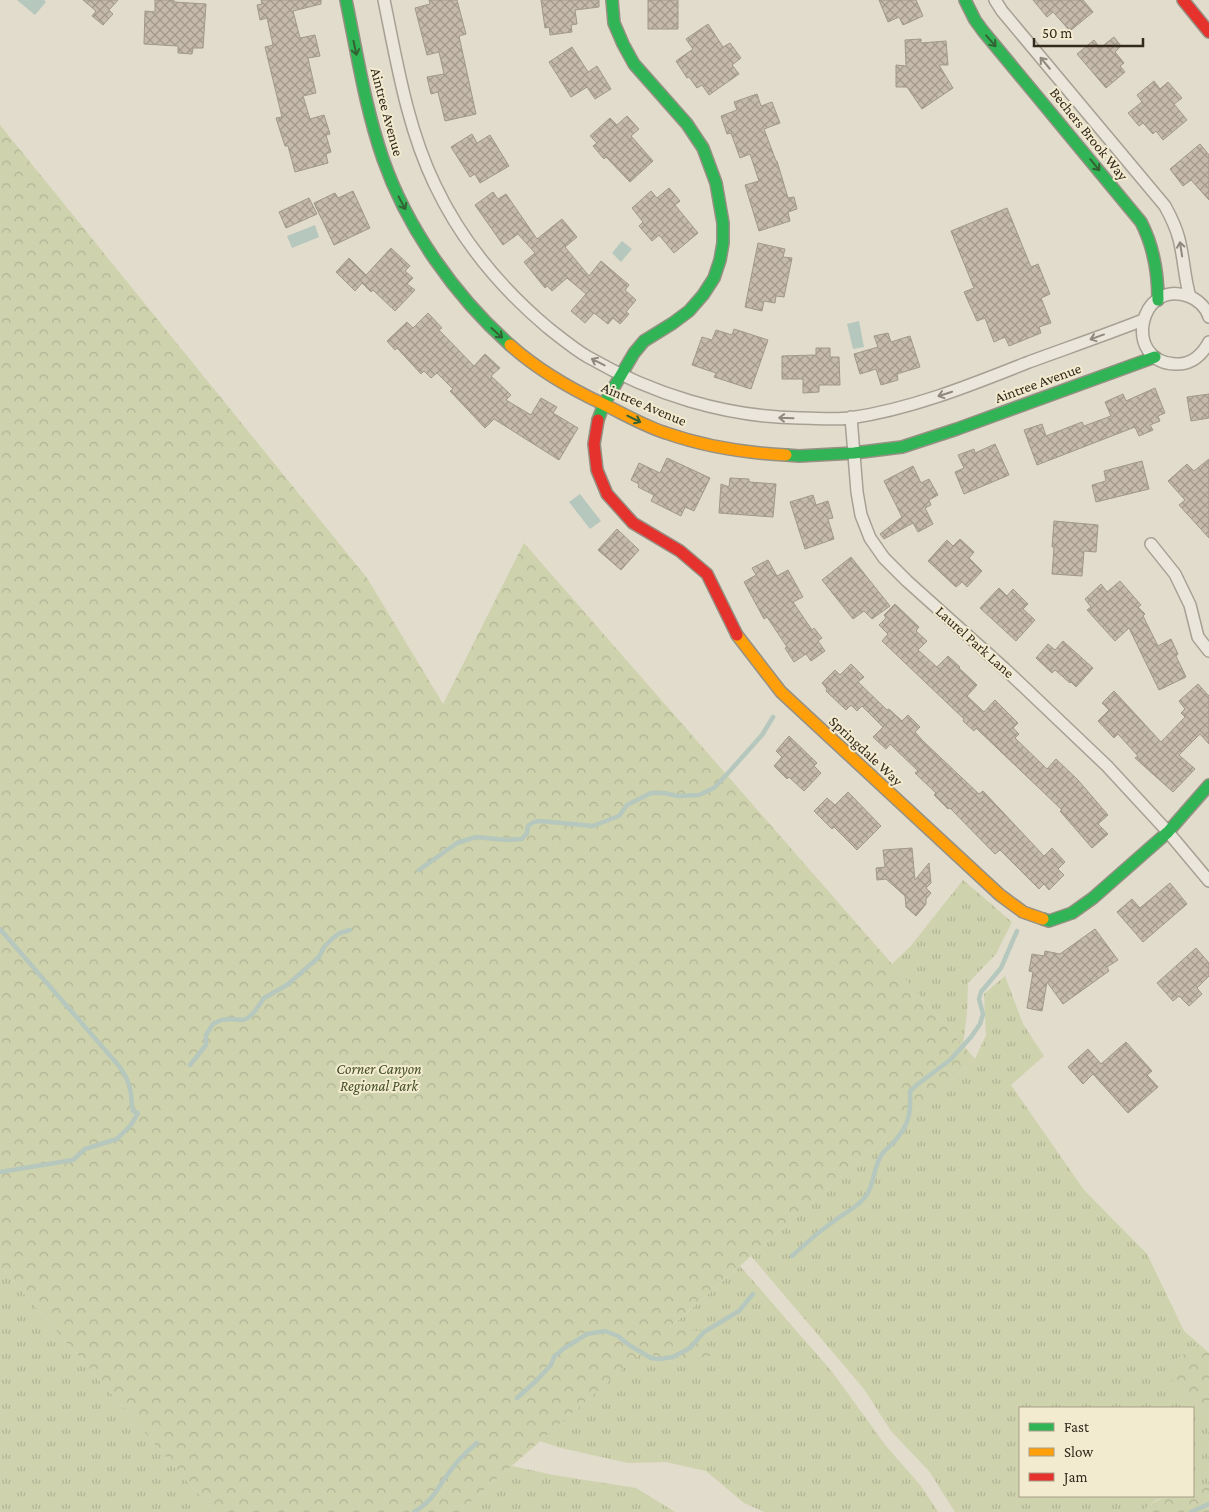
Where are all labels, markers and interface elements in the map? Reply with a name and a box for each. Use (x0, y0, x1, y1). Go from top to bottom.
scale bar (1034, 15, 1143, 47)
text: 50 m (1042, 25, 1072, 41)
one-way arrow (986, 34, 997, 47)
one-way arrow (351, 39, 361, 55)
one-way arrow (1040, 57, 1051, 70)
street label: Aintree Avenue (368, 66, 407, 158)
street label: Bechers Brook Way (1046, 84, 1131, 184)
one-way arrow (1090, 159, 1101, 172)
one-way arrow (398, 195, 407, 210)
one-way arrow (1176, 241, 1186, 257)
one-way arrow (491, 327, 504, 339)
one-way arrow (1090, 333, 1105, 342)
one-way arrow (591, 357, 606, 366)
street label: Aintree Avenue (993, 360, 1084, 406)
street label: Aintree Avenue (599, 379, 689, 429)
one-way arrow (938, 390, 953, 399)
one-way arrow (778, 413, 794, 422)
one-way arrow (626, 415, 641, 425)
street label: Laurel Park Lane (933, 603, 1018, 681)
street label: Springdale Way (825, 713, 906, 790)
park label: Corner Canyon Regional Park (336, 1061, 422, 1095)
legend (1019, 1407, 1194, 1497)
text: Fast (1064, 1419, 1090, 1435)
text: Slow (1064, 1444, 1094, 1460)
text: Jam (1062, 1469, 1087, 1486)

